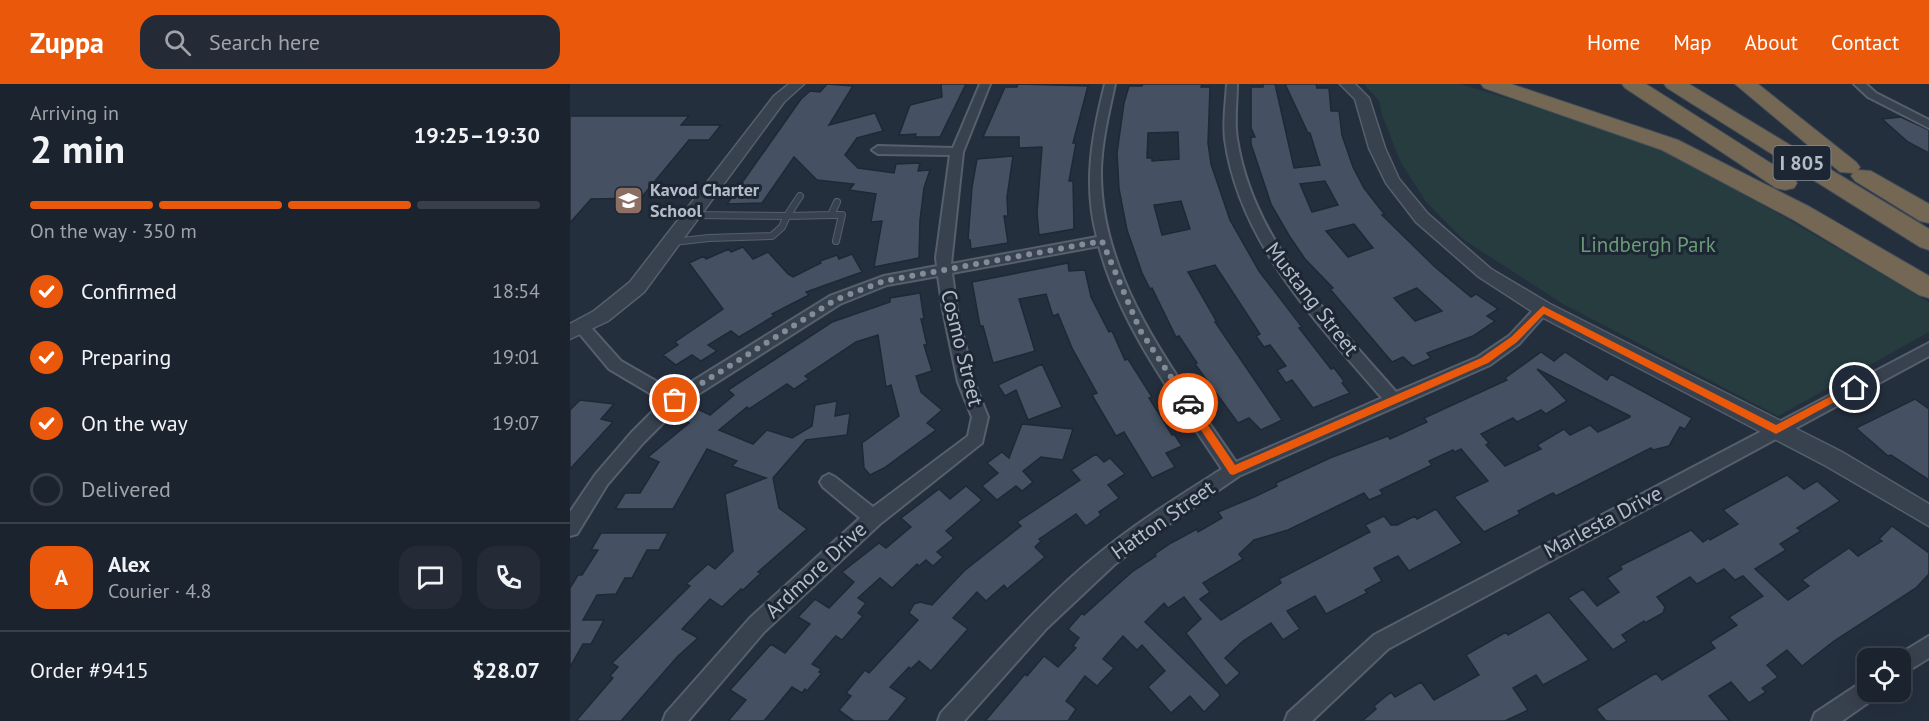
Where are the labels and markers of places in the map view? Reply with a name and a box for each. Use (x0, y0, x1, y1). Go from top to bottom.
place label: Kavod Charter School (650, 178, 760, 222)
school or university icon: Kavod Charter School (613, 184, 645, 216)
pin (1829, 362, 1880, 413)
pin (649, 374, 700, 425)

